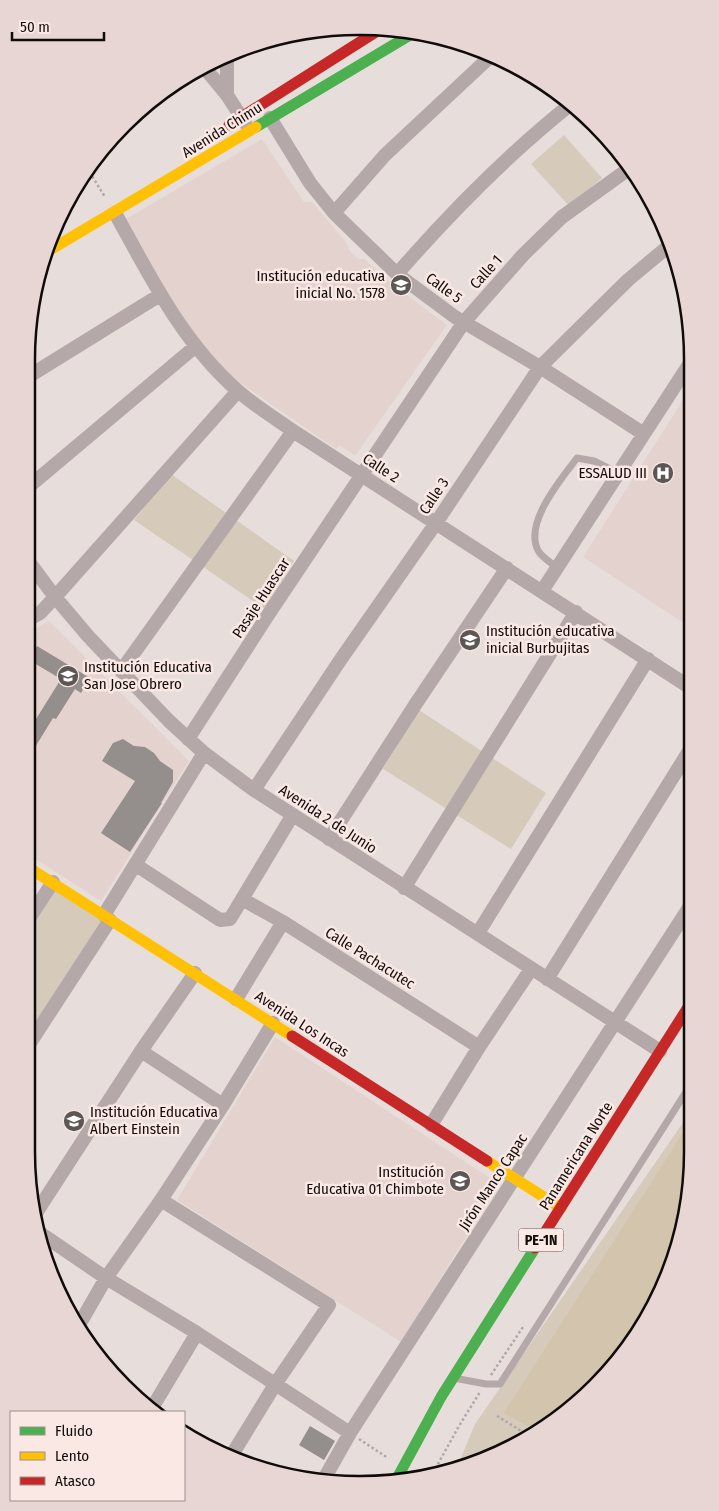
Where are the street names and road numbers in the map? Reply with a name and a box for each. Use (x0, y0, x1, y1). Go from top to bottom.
street label: Avenida Chimu (179, 98, 265, 162)
street label: Calle 1 (466, 251, 506, 293)
street label: Calle 5 (422, 269, 466, 307)
street label: Calle 2 (359, 450, 403, 487)
street label: Calle 3 (415, 474, 453, 518)
street label: Pasaje Huascar (228, 554, 294, 641)
street label: Avenida 2 de Junio (276, 781, 380, 857)
street label: Calle Pachacutec (322, 923, 419, 993)
street label: Avenida Los Incas (252, 987, 352, 1061)
street label: Panamericana Norte (535, 1098, 617, 1214)
street label: Jirón Manco Capac (455, 1130, 531, 1234)
road number: PE-1N (518, 1228, 564, 1252)

